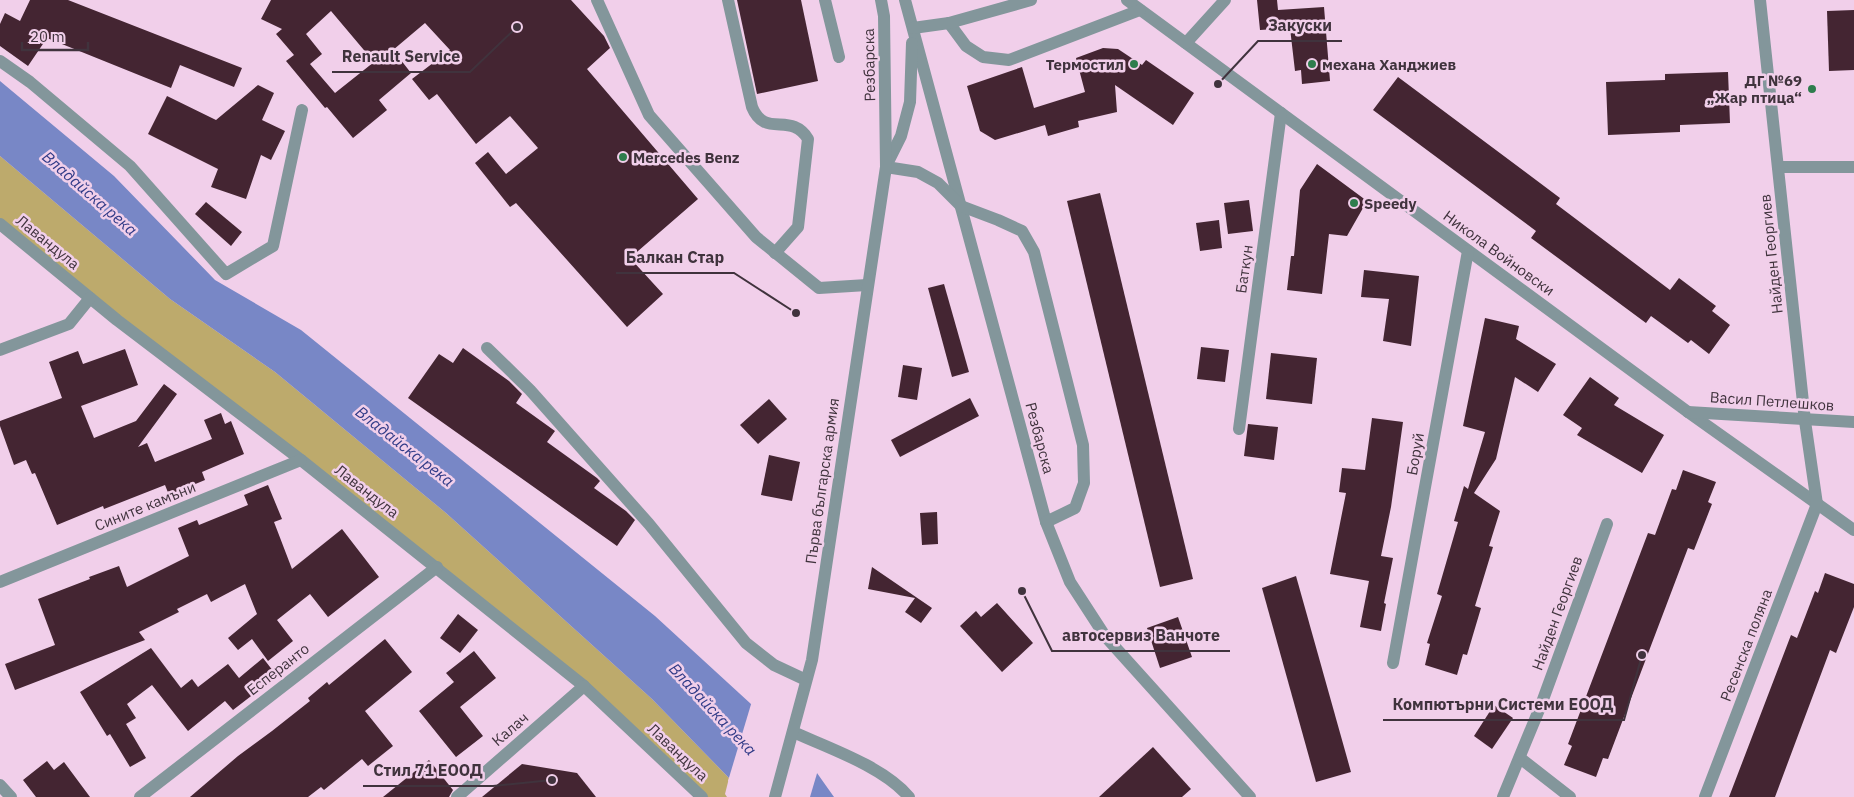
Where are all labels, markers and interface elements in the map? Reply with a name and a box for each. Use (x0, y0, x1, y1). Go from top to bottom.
callout: Закуски (1258, 10, 1342, 41)
text: Закуски (1268, 15, 1332, 35)
scale bar (22, 20, 89, 52)
text: 20 m (30, 27, 65, 46)
street label: Резбарска (859, 28, 879, 102)
callout: Renault Service (332, 41, 470, 72)
text: Renault Service (342, 46, 460, 66)
place label: Термостил (1046, 55, 1124, 74)
place label: механа Ханджиев (1322, 55, 1456, 74)
marker: Термостил (1128, 58, 1140, 70)
marker: механа Ханджиев (1306, 58, 1318, 70)
place label: ДГ №69 „Жар птица“ (1707, 71, 1802, 107)
marker: ДГ №69 „Жар птица“ (1806, 83, 1818, 95)
water label: Владайска река (38, 146, 142, 240)
place label: Mercedes Benz (633, 148, 740, 167)
marker: Mercedes Benz (617, 151, 629, 163)
street label: Найден Георгиев (1755, 193, 1787, 315)
place label: Speedy (1364, 194, 1416, 213)
marker: Speedy (1348, 197, 1360, 209)
street label: Никола Войновски (1440, 206, 1558, 300)
street label: Лавандула (12, 211, 84, 273)
callout: Балкан Стар (616, 242, 734, 273)
street label: Баткун (1231, 243, 1257, 295)
text: Балкан Стар (626, 247, 724, 267)
street label: Васил Петлешков (1709, 387, 1835, 415)
street label: Първа българска армия (801, 397, 843, 565)
street label: Резбарска (1021, 400, 1059, 476)
water label: Владайска река (352, 401, 458, 491)
street label: Боруй (1402, 431, 1428, 477)
street label: Лавандула (331, 460, 403, 522)
street label: Сините камъни (92, 477, 198, 535)
street label: Найден Георгиев (1528, 553, 1586, 673)
street label: Ресенска поляна (1716, 586, 1776, 704)
callout: автосервиз Ванчоте (1052, 620, 1230, 651)
text: автосервиз Ванчоте (1062, 625, 1220, 645)
street label: Есперанто (243, 639, 313, 699)
water label: Владайска река (665, 659, 761, 759)
callout: Компютърни Системи ЕООД (1383, 689, 1624, 720)
text: Компютърни Системи ЕООД (1392, 694, 1614, 714)
street label: Калач (488, 708, 532, 750)
street label: Лавандула (644, 719, 712, 785)
callout: Стил 71 ЕООД (363, 755, 493, 786)
text: Стил 71 ЕООД (373, 760, 483, 780)

